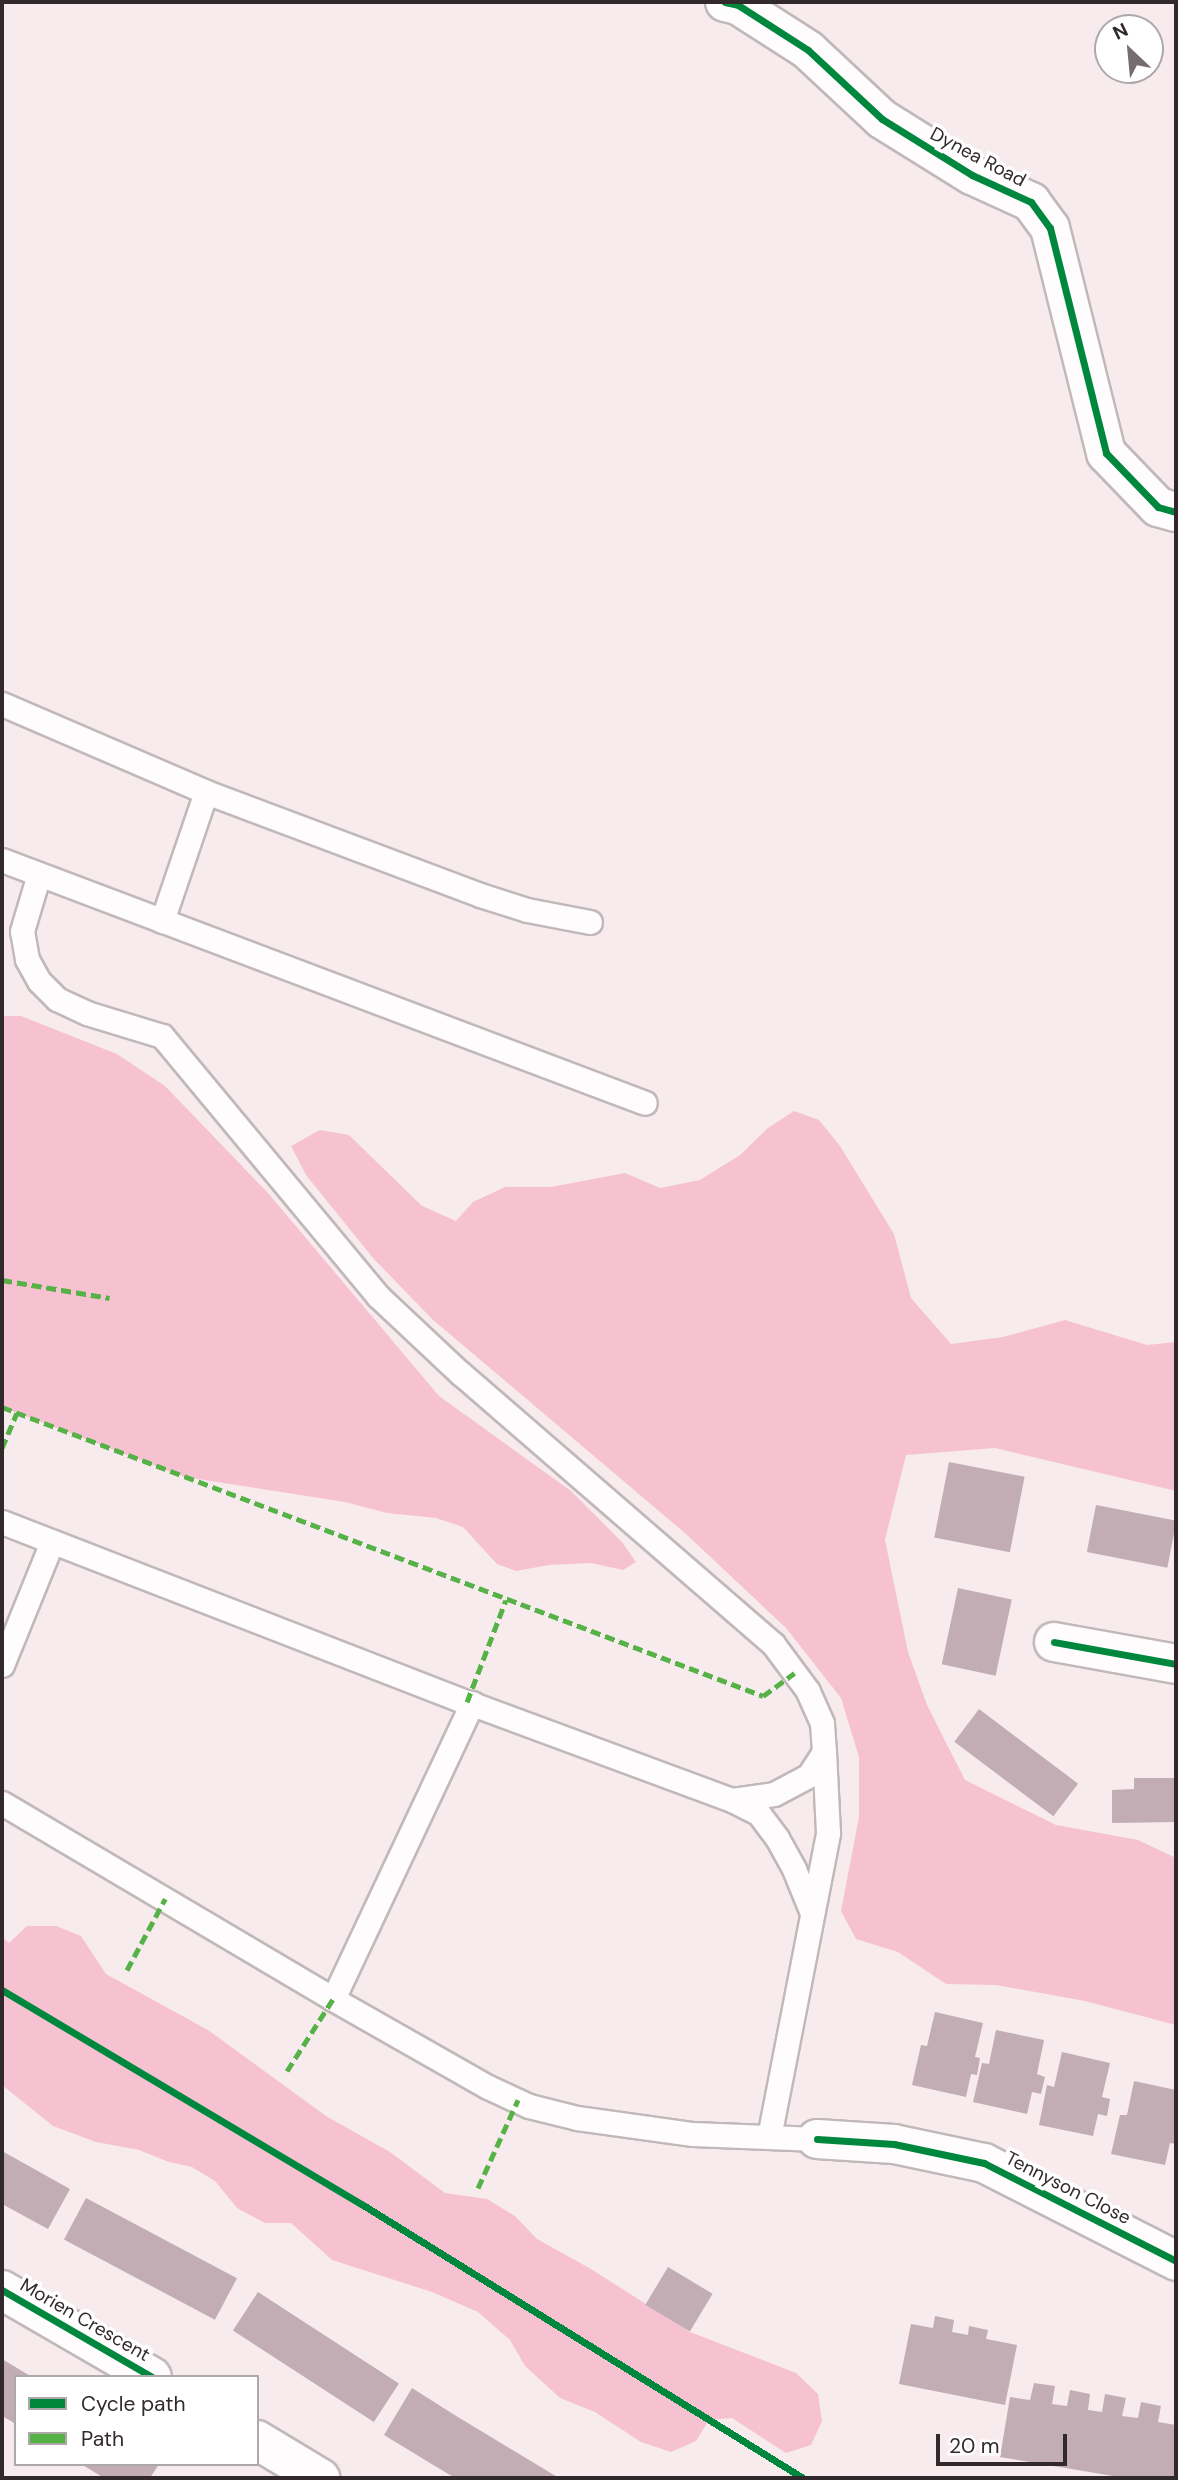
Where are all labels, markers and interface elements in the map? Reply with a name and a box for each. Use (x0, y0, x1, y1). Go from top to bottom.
north arrow (1094, 14, 1164, 84)
text: N (1109, 17, 1132, 46)
street label: Dynea Road (926, 122, 1030, 192)
street label: Tennyson Close (1002, 2147, 1134, 2229)
street label: Morien Crescent (16, 2274, 154, 2366)
legend (14, 2375, 259, 2466)
text: Cycle path (81, 2390, 186, 2418)
scale bar (940, 2420, 1071, 2464)
text: Path (81, 2425, 124, 2453)
text: 20 m (949, 2432, 1000, 2460)

